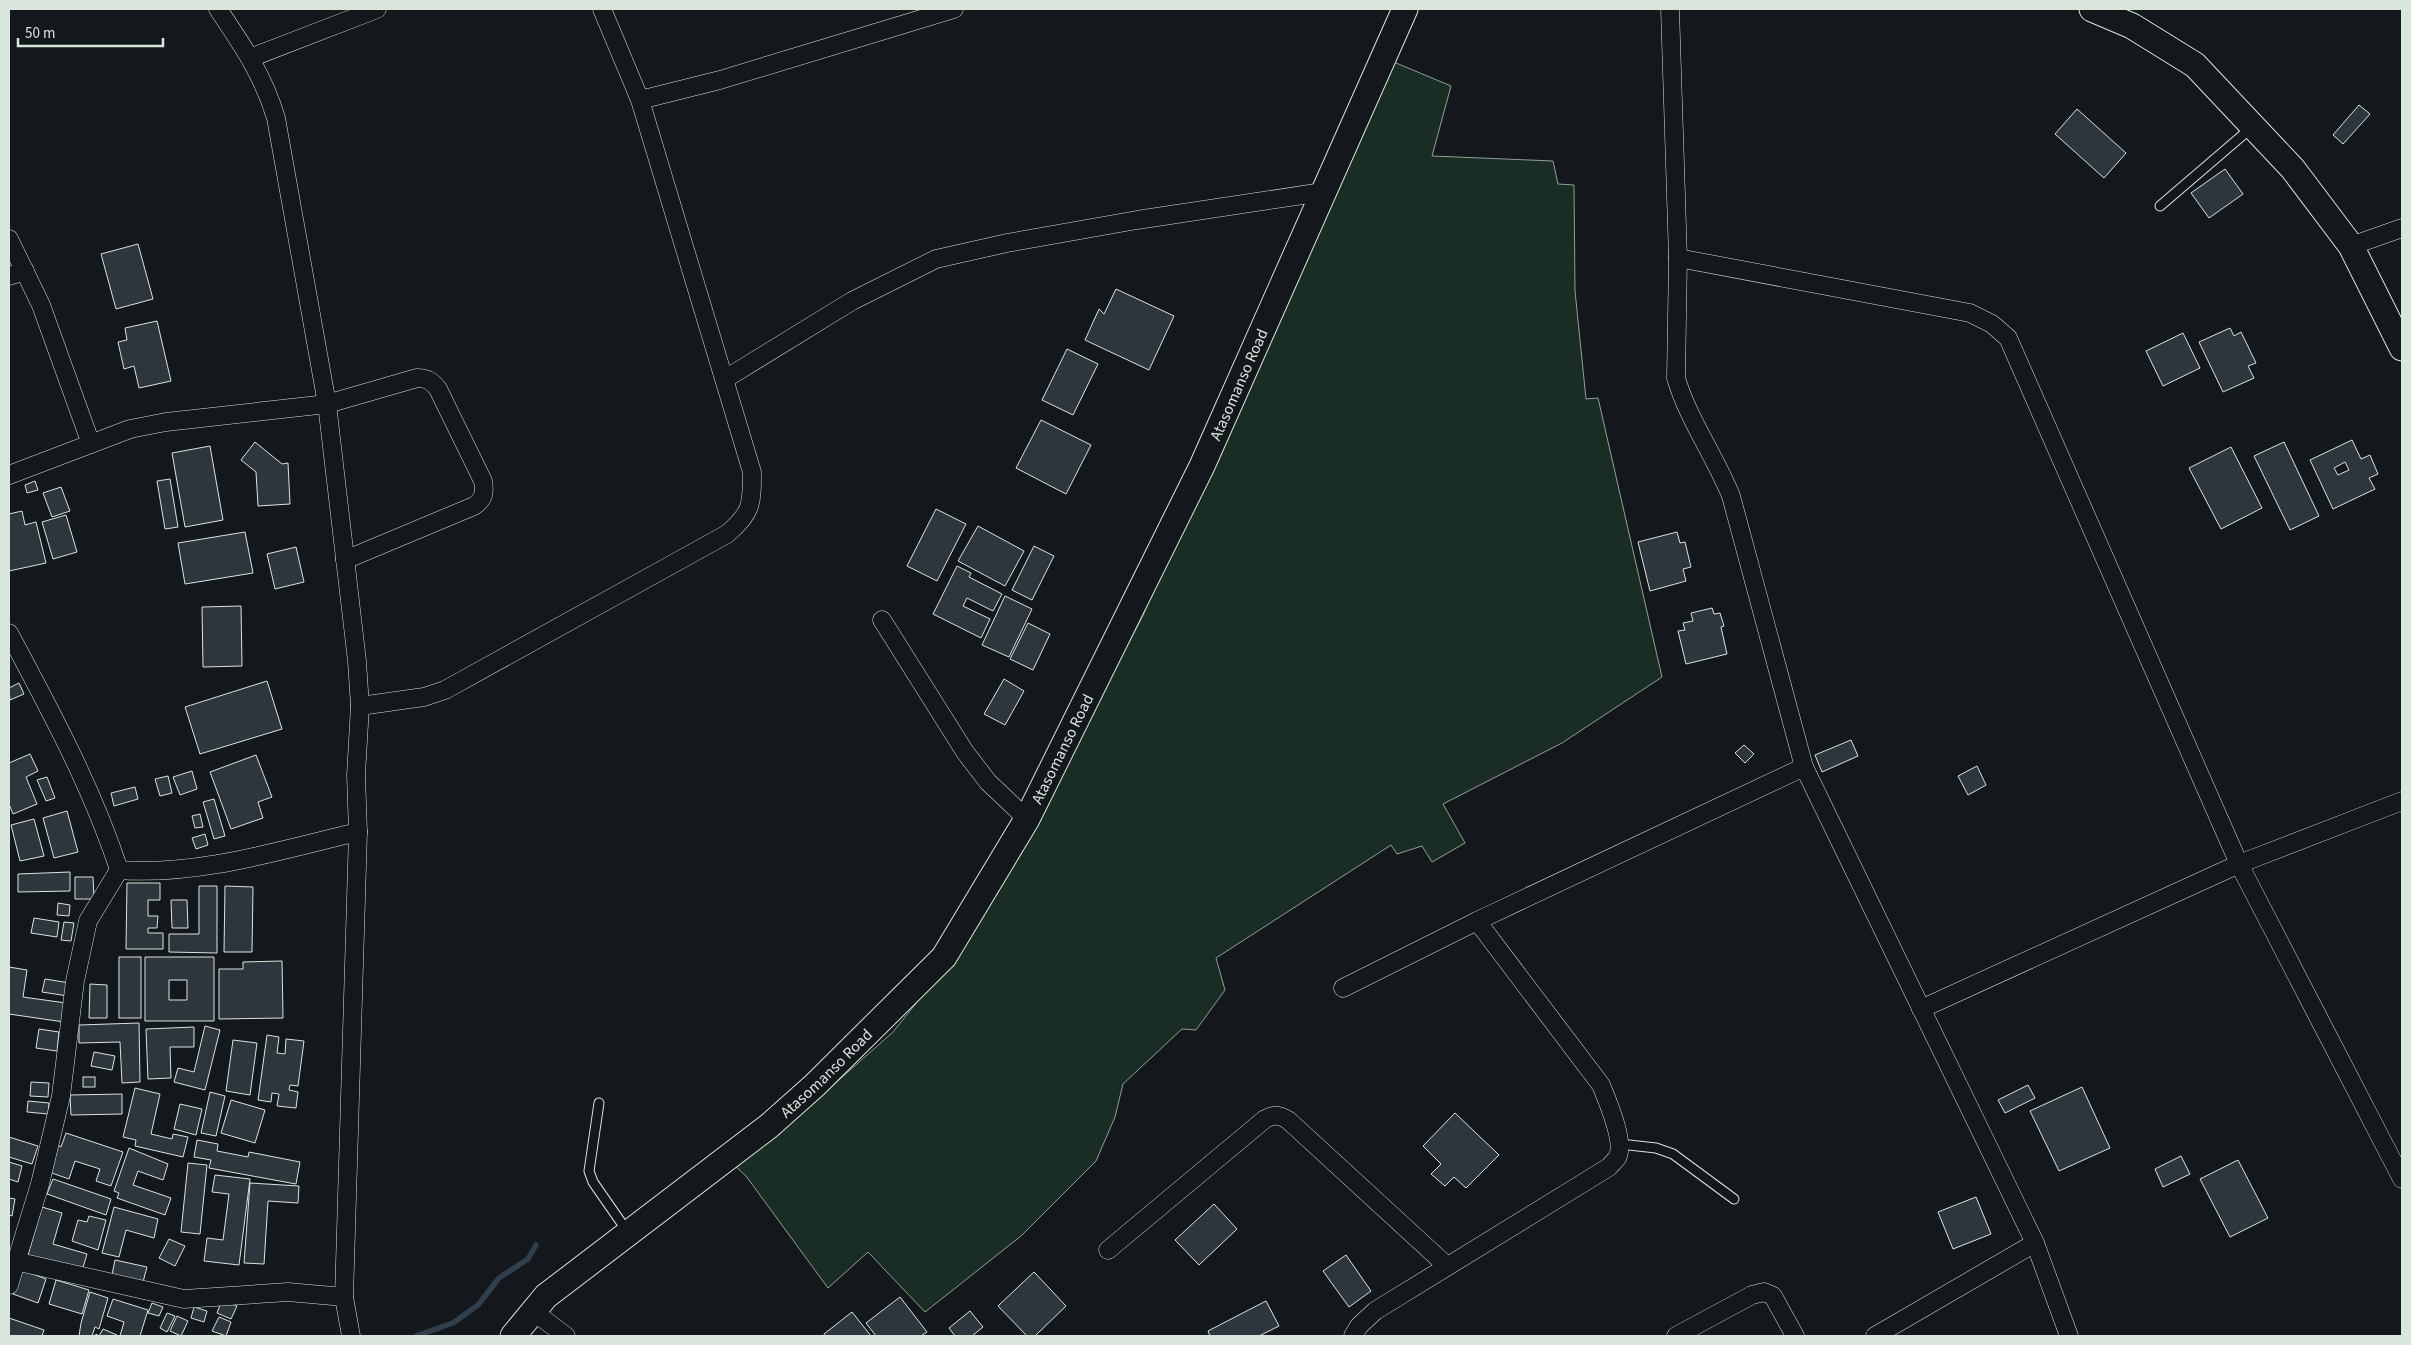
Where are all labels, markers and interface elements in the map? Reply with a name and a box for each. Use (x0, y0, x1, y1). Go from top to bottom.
scale bar (18, 15, 162, 47)
text: 50 m (25, 23, 55, 44)
street label: Atasomanso Road (1205, 325, 1274, 444)
street label: Atasomanso Road (1026, 691, 1099, 808)
street label: Atasomanso Road (776, 1024, 878, 1123)

